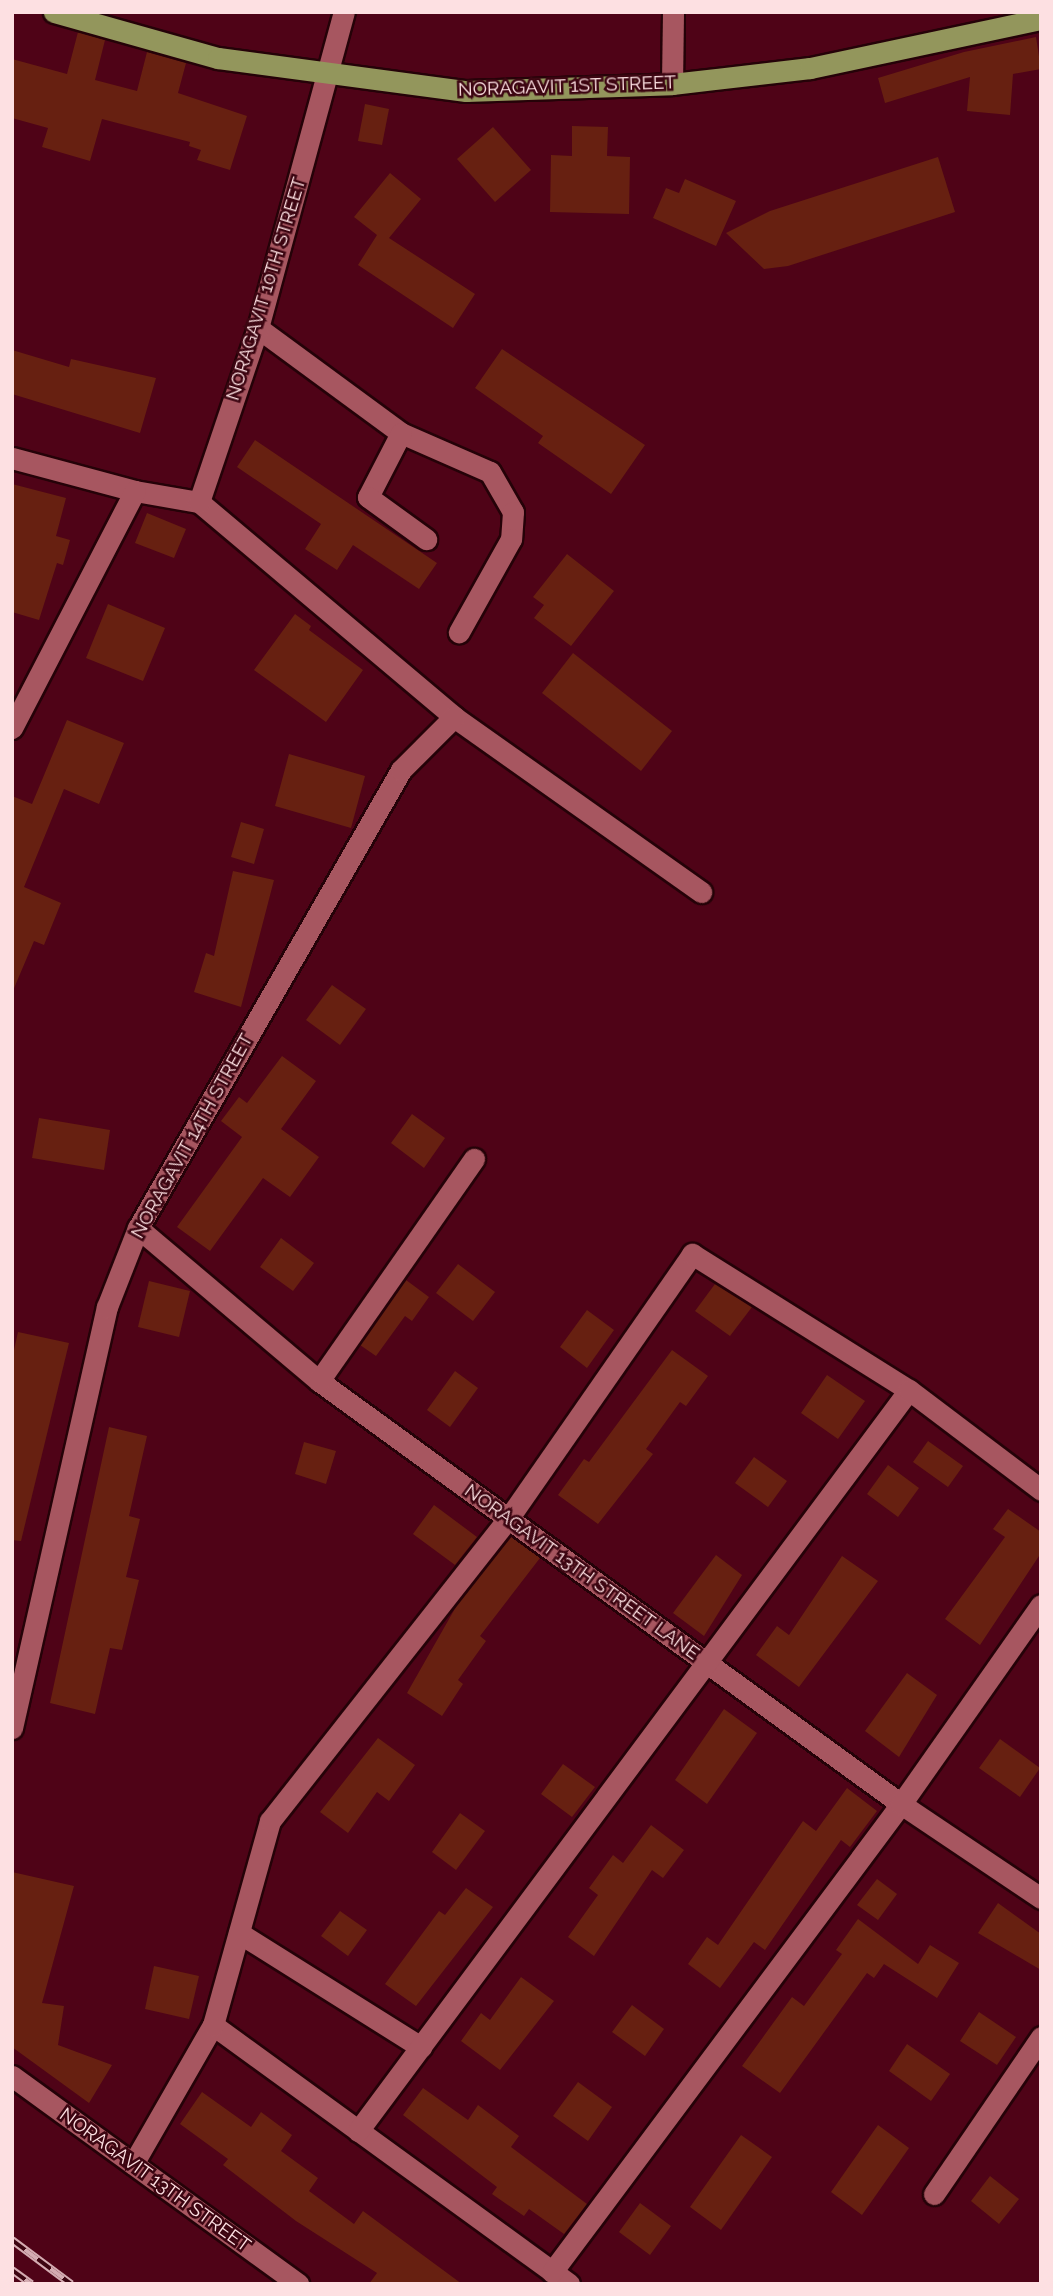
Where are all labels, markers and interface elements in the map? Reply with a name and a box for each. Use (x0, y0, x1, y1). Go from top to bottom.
street label: NORAGAVIT 1ST STREET (457, 71, 677, 101)
street label: NORAGAVIT 10TH STREET (221, 175, 311, 403)
street label: NORAGAVIT 14TH STREET (126, 1029, 258, 1243)
street label: NORAGAVIT 13TH STREET LANE (460, 1479, 704, 1665)
street label: NORAGAVIT 13TH STREET (55, 2103, 255, 2257)

